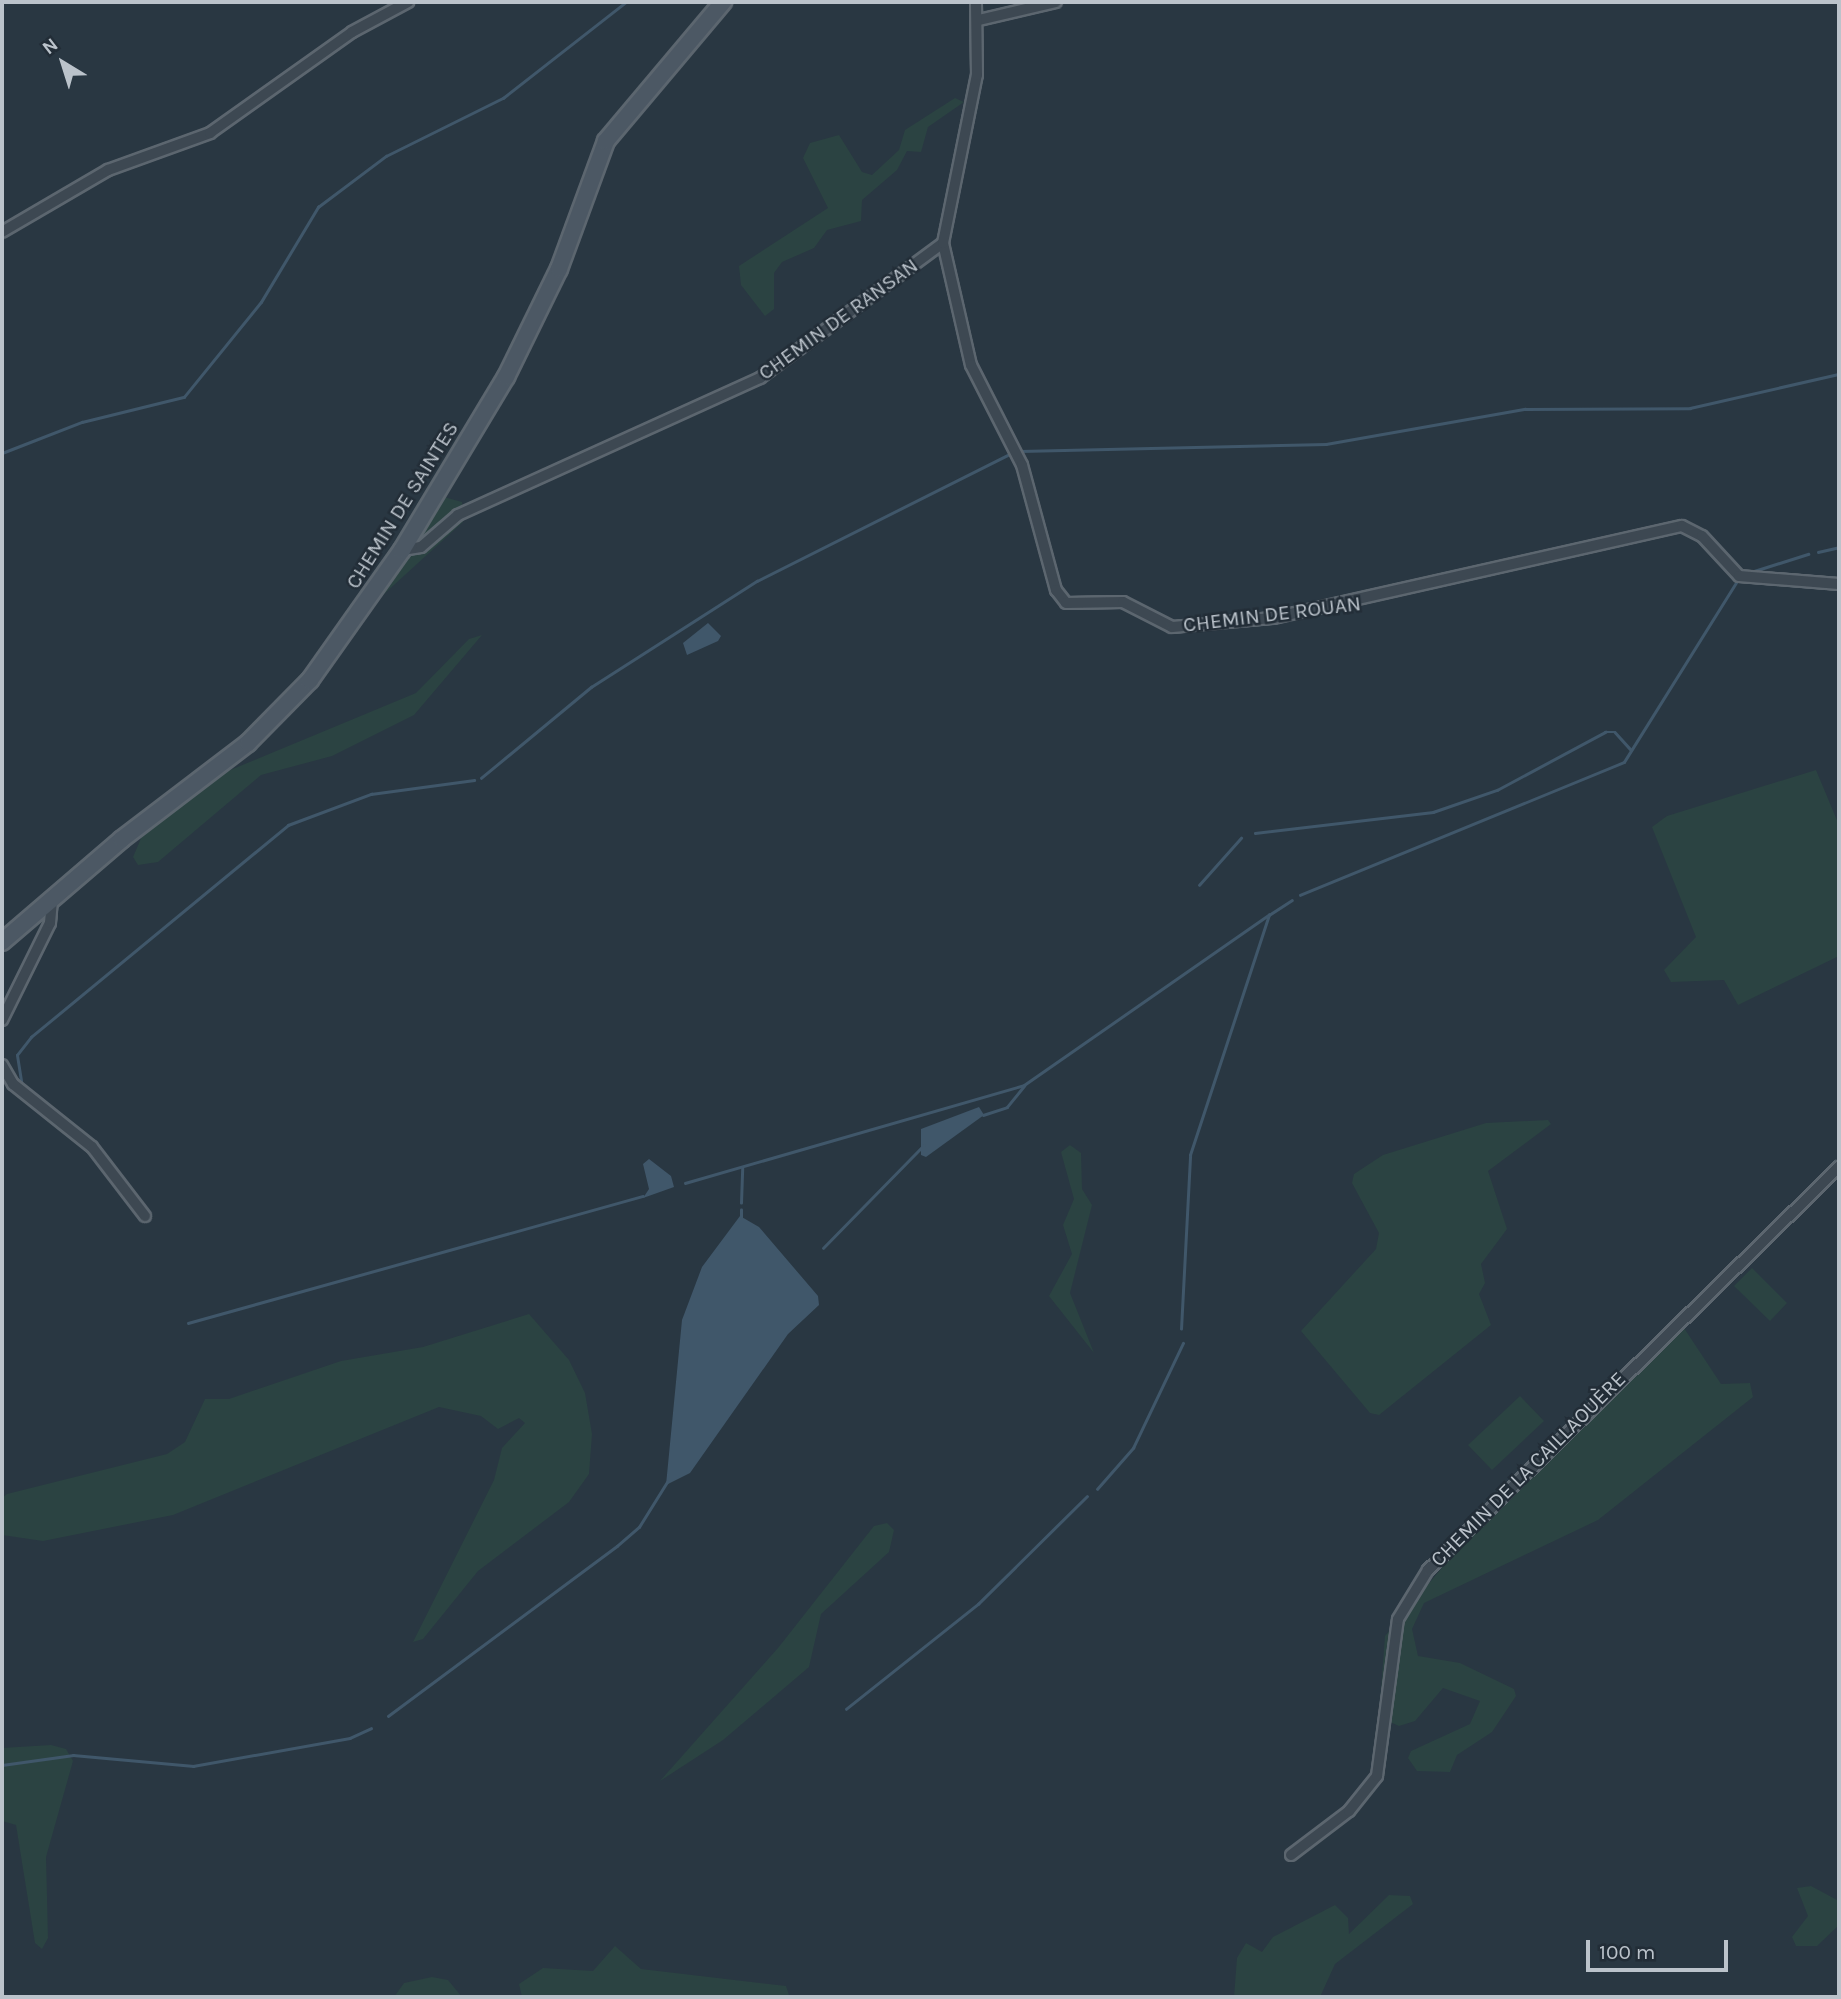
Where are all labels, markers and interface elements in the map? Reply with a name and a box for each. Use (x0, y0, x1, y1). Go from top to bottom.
north arrow (28, 28, 98, 98)
text: N (38, 34, 62, 59)
street label: CHEMIN DE RANSAN (753, 253, 923, 385)
street label: CHEMIN DE SAINTES (340, 417, 464, 593)
street label: CHEMIN DE ROUAN (1182, 591, 1362, 637)
street label: CHEMIN DE LA CAILLAOUÈRE (1425, 1366, 1631, 1572)
scale bar (1589, 1926, 1731, 1970)
text: 100 m (1599, 1940, 1656, 1964)

